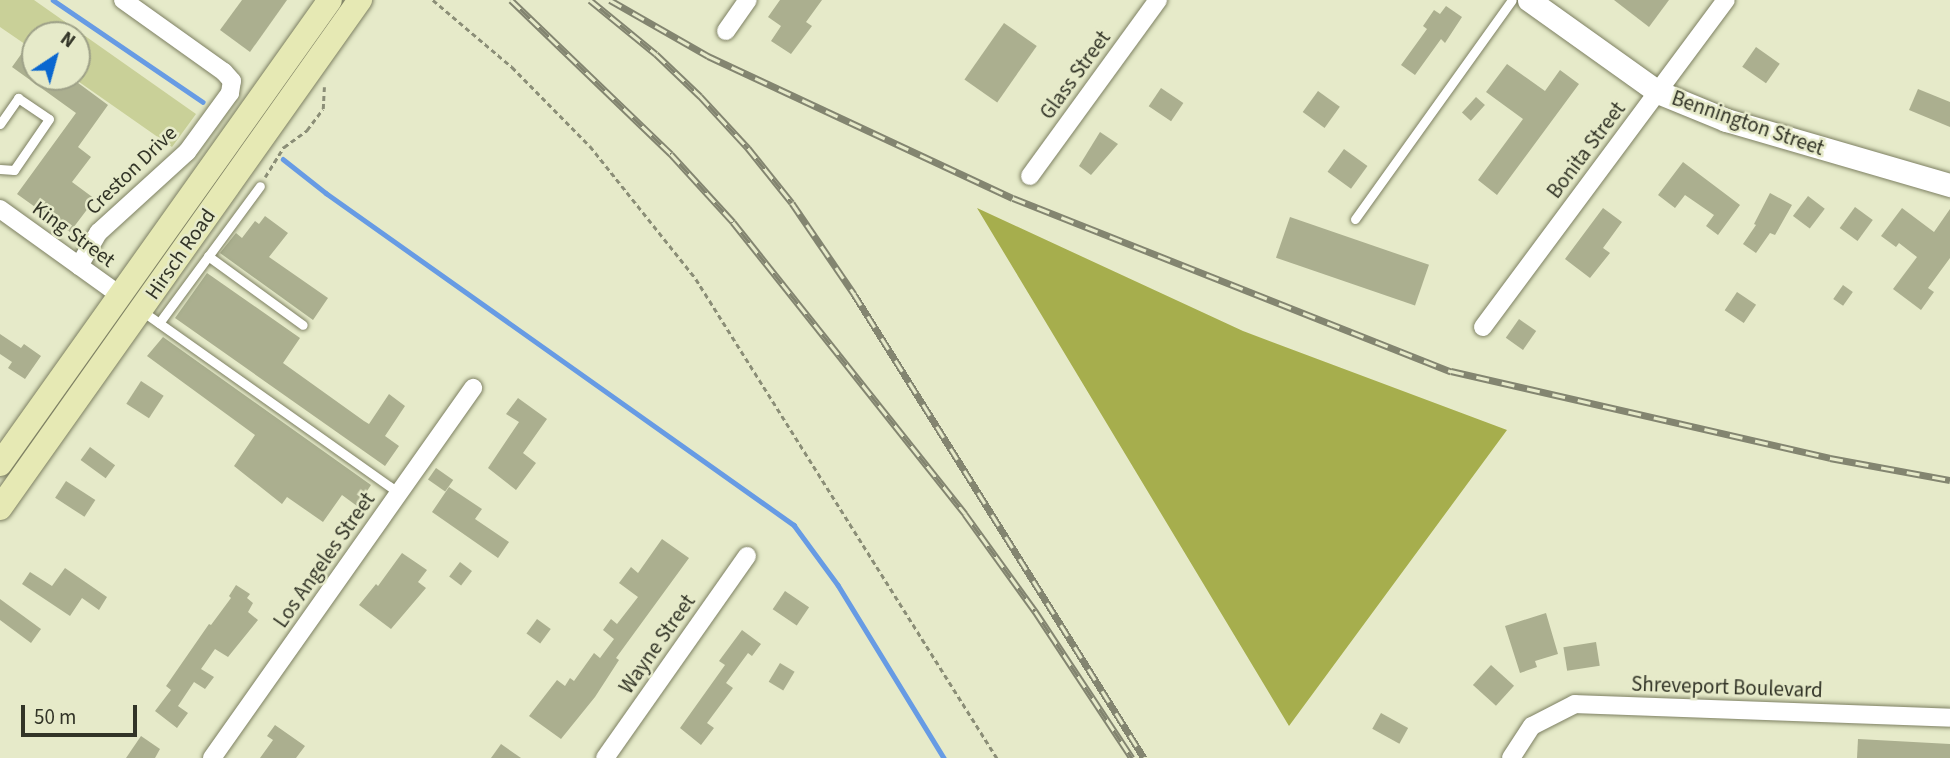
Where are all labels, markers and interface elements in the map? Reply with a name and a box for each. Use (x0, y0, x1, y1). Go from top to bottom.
north arrow (21, 21, 91, 91)
text: N (54, 26, 81, 55)
street label: Glass Street (1034, 26, 1116, 124)
street label: Bennington Street (1669, 85, 1827, 161)
street label: Bonita Street (1542, 97, 1630, 203)
street label: Creston Drive (80, 120, 182, 220)
street label: King Street (28, 196, 120, 272)
street label: Hirsch Road (140, 204, 220, 304)
street label: Los Angeles Street (268, 488, 380, 632)
street label: Wayne Street (614, 590, 700, 698)
street label: Shreveport Boulevard (1631, 671, 1823, 703)
scale bar (24, 692, 140, 736)
text: 50 m (34, 702, 76, 732)

